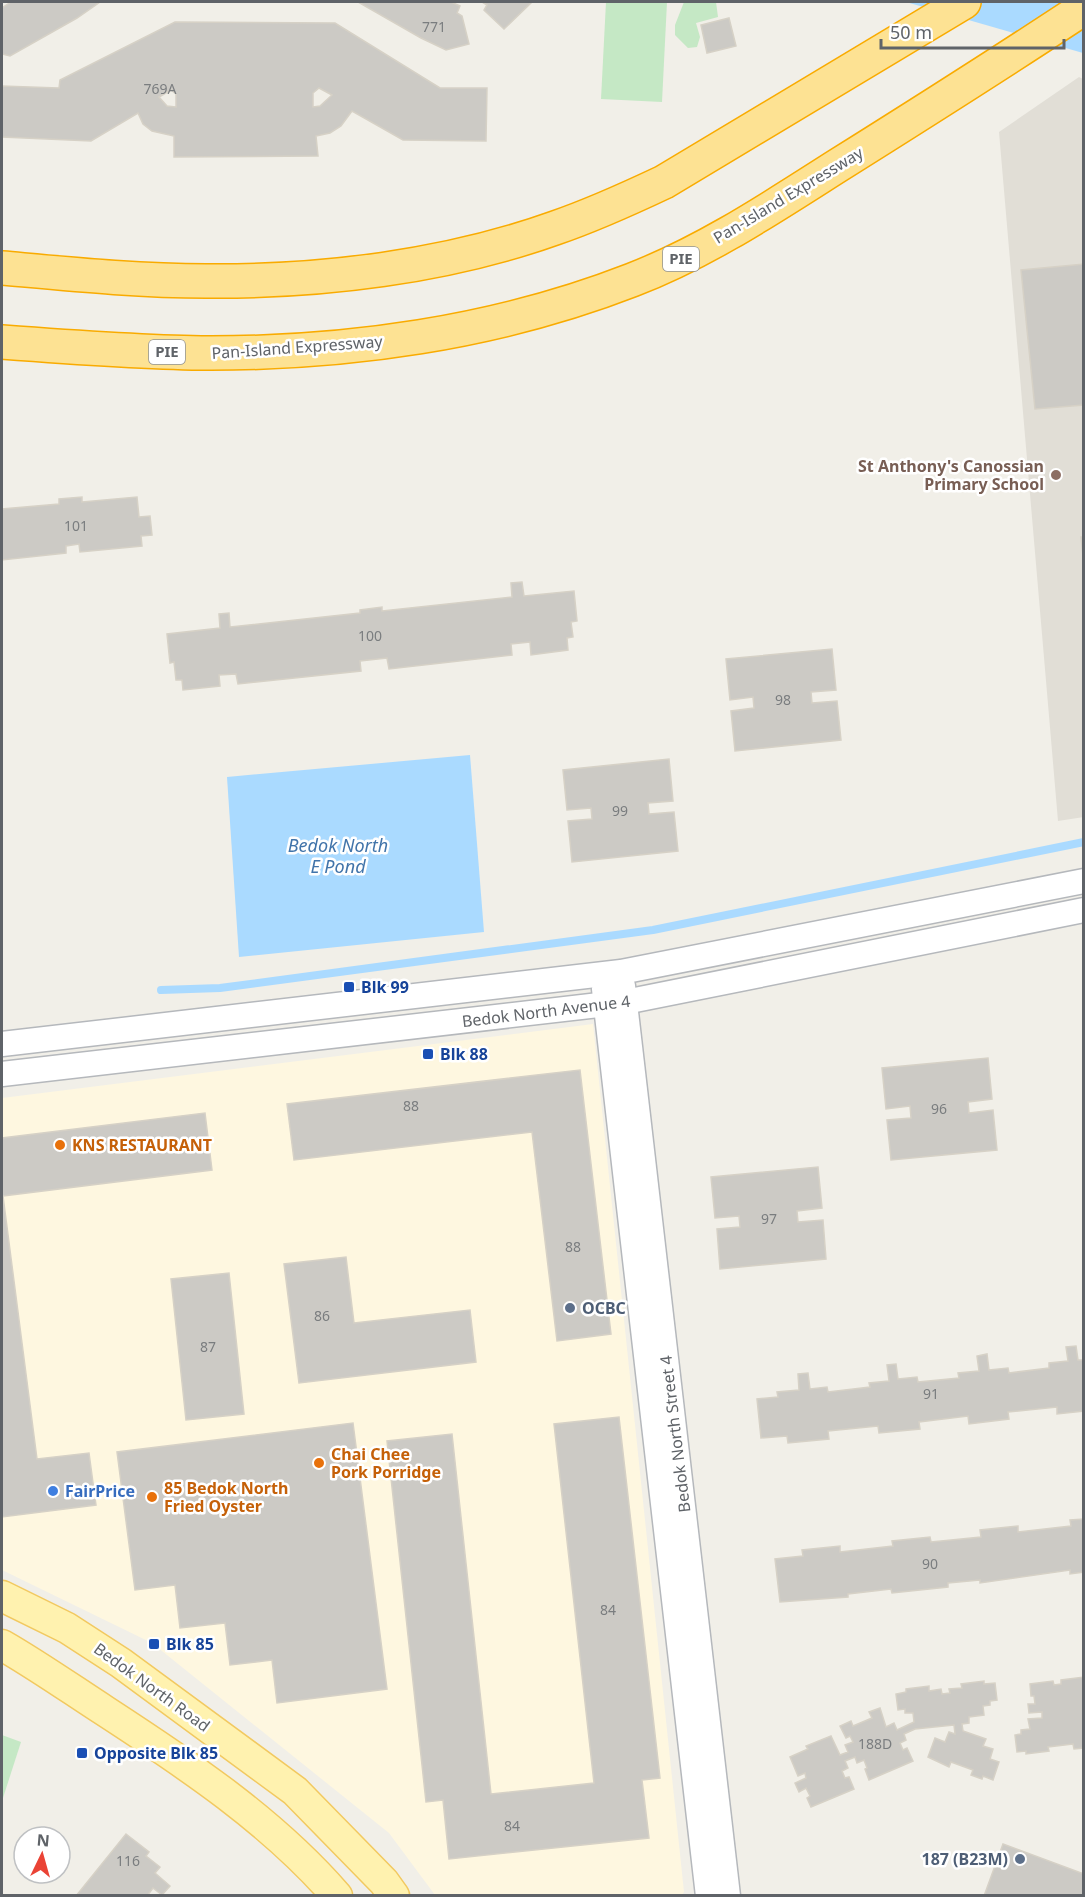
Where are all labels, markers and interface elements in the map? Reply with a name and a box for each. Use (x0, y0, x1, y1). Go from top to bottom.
scale bar (881, 12, 1064, 50)
house number: 771 (422, 17, 446, 36)
text: 50 m (890, 20, 932, 44)
house number: 769A (144, 79, 177, 98)
street label: Pan-Island Expressway (709, 141, 868, 249)
road number: PIE (663, 247, 699, 271)
street label: Pan-Island Expressway (211, 330, 384, 364)
road number: PIE (149, 340, 185, 364)
place label: St Anthony's Canossian Primary School (858, 455, 1044, 495)
marker: St Anthony's Canossian Primary School (1049, 468, 1063, 482)
house number: 101 (64, 516, 88, 535)
house number: 100 (358, 626, 382, 645)
house number: 98 (775, 690, 791, 709)
house number: 99 (612, 801, 628, 820)
water label: Bedok North E Pond (288, 833, 388, 878)
place label: Blk 99 (361, 976, 409, 998)
marker: Blk 99 (342, 980, 356, 994)
street label: Bedok North Avenue 4 (461, 990, 631, 1032)
place label: Blk 88 (440, 1043, 488, 1065)
marker: Blk 88 (421, 1047, 435, 1061)
house number: 88 (403, 1096, 419, 1115)
house number: 96 (931, 1099, 947, 1118)
place label: KNS RESTAURANT (72, 1134, 212, 1156)
marker: KNS RESTAURANT (53, 1138, 67, 1152)
house number: 97 (761, 1209, 777, 1228)
house number: 88 (565, 1237, 581, 1256)
place label: OCBC (582, 1297, 626, 1319)
marker: OCBC (563, 1301, 577, 1315)
house number: 86 (314, 1306, 330, 1325)
house number: 87 (200, 1337, 216, 1356)
street label: Bedok North Street 4 (654, 1354, 696, 1514)
house number: 91 (923, 1384, 939, 1403)
place label: Chai Chee Pork Porridge (331, 1443, 441, 1483)
marker: Chai Chee Pork Porridge (312, 1456, 326, 1470)
place label: 85 Bedok North Fried Oyster (164, 1477, 288, 1517)
place label: FairPrice (65, 1480, 135, 1502)
marker: FairPrice (46, 1484, 60, 1498)
marker: 85 Bedok North Fried Oyster (145, 1490, 159, 1504)
house number: 90 (922, 1554, 938, 1573)
house number: 84 (600, 1600, 616, 1619)
place label: Blk 85 (166, 1633, 214, 1655)
street label: Bedok North Road (90, 1637, 214, 1737)
marker: Blk 85 (147, 1637, 161, 1651)
house number: 188D (858, 1734, 892, 1753)
place label: Opposite Blk 85 (94, 1742, 218, 1764)
marker: Opposite Blk 85 (75, 1746, 89, 1760)
house number: 84 (504, 1816, 520, 1835)
north arrow (12, 1825, 72, 1885)
text: N (36, 1829, 51, 1852)
place label: 187 (B23M) (922, 1848, 1008, 1870)
house number: 116 (116, 1851, 140, 1870)
marker: 187 (B23M) (1013, 1852, 1027, 1866)

